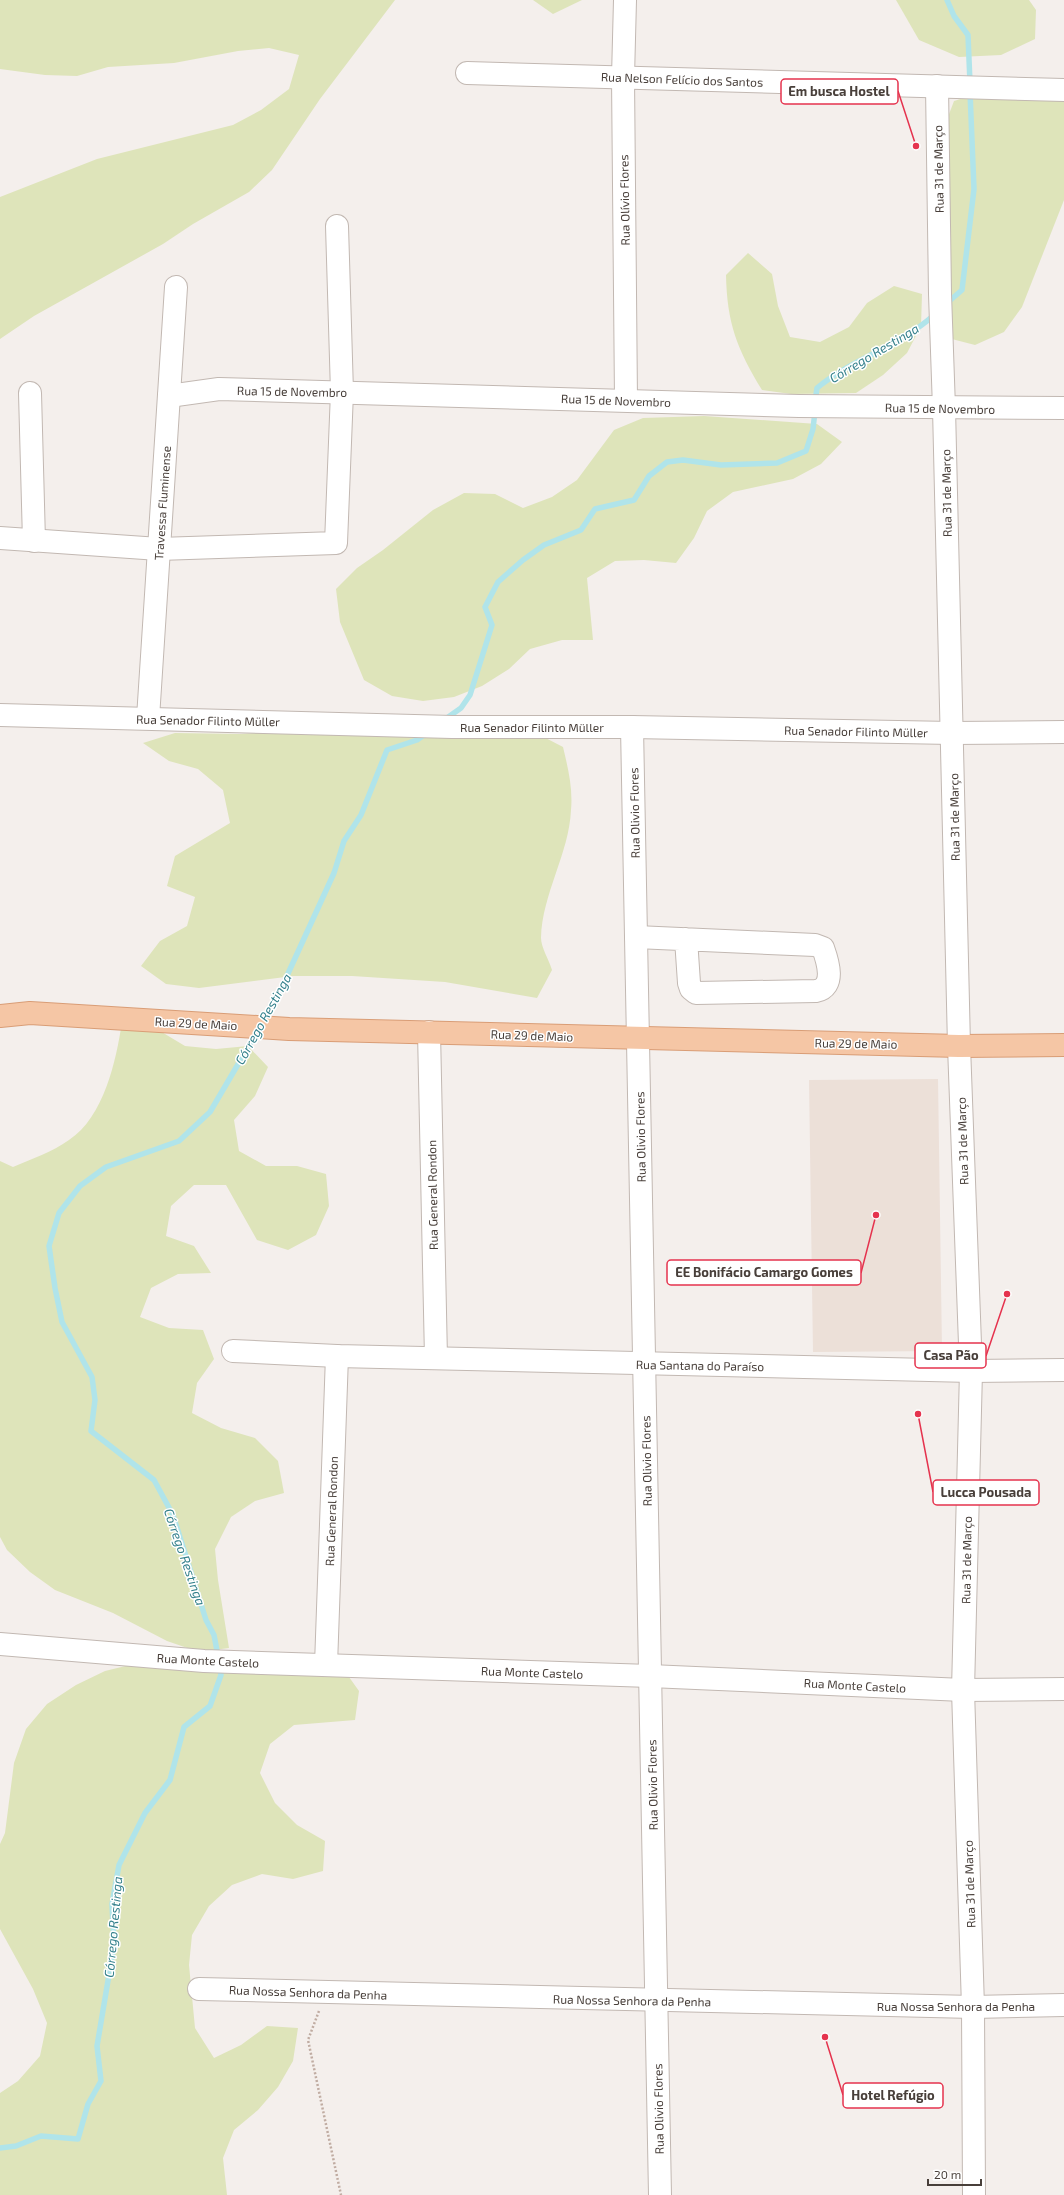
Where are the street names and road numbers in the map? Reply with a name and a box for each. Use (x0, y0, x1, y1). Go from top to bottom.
street label: Rua Nelson Felício dos Santos (601, 69, 763, 89)
street label: Rua 31 de Março (930, 125, 947, 213)
street label: Rua Olívio Flores (616, 154, 632, 246)
street label: Rua 15 de Novembro (237, 383, 347, 399)
street label: Rua 15 de Novembro (561, 391, 671, 409)
street label: Rua 15 de Novembro (885, 400, 995, 416)
street label: Travessa Fluminense (151, 445, 173, 561)
street label: Rua 31 de Março (938, 449, 955, 537)
street label: Rua Senador Filinto Müller (136, 712, 280, 728)
street label: Rua Senador Filinto Müller (460, 720, 604, 734)
street label: Rua Senador Filinto Müller (784, 723, 928, 739)
street label: Rua Olivio Flores (626, 767, 642, 859)
street label: Rua 31 de Março (946, 773, 963, 861)
street label: Rua 29 de Maio (154, 1014, 238, 1032)
street label: Rua 29 de Maio (490, 1027, 574, 1043)
street label: Rua 29 de Maio (815, 1035, 898, 1051)
street label: Rua Olivio Flores (632, 1091, 648, 1183)
street label: Rua 31 de Março (953, 1097, 972, 1185)
street label: Rua General Rondon (424, 1140, 440, 1250)
street label: Rua Santana do Paraíso (636, 1357, 765, 1373)
street label: Rua Olivio Flores (638, 1415, 654, 1507)
street label: Rua General Rondon (322, 1456, 340, 1566)
street label: Rua 31 de Março (958, 1516, 975, 1604)
street label: Rua Monte Castelo (156, 1650, 260, 1670)
street label: Rua Monte Castelo (481, 1663, 584, 1681)
street label: Rua Monte Castelo (803, 1675, 907, 1695)
street label: Rua Olivio Flores (644, 1739, 660, 1831)
street label: Rua 31 de Março (960, 1840, 979, 1928)
street label: Rua Nossa Senhora da Penha (229, 1982, 387, 2002)
street label: Rua Nossa Senhora da Penha (553, 1992, 711, 2008)
street label: Rua Nossa Senhora da Penha (877, 1999, 1035, 2013)
street label: Rua Olivio Flores (650, 2063, 666, 2155)

